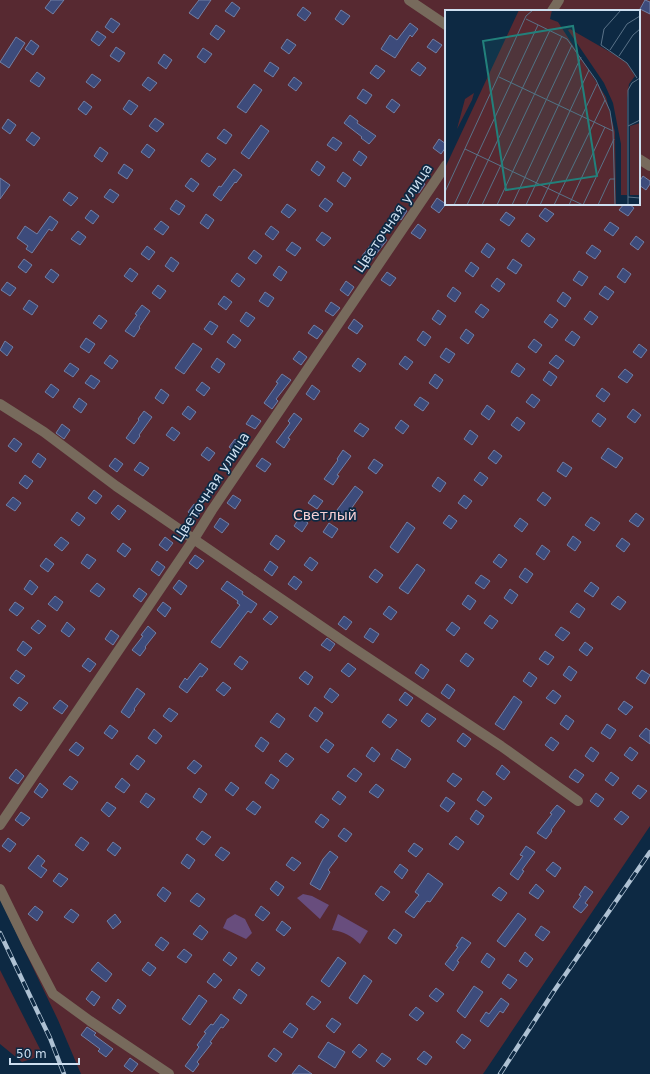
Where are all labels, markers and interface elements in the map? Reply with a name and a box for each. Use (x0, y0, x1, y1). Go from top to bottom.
inset map (445, 10, 640, 205)
street label: Цветочная улица (351, 161, 435, 275)
street label: Цветочная улица (169, 429, 253, 545)
park label: Светлый (293, 507, 357, 523)
scale bar (10, 1040, 79, 1066)
text: 50 m (16, 1047, 47, 1061)

